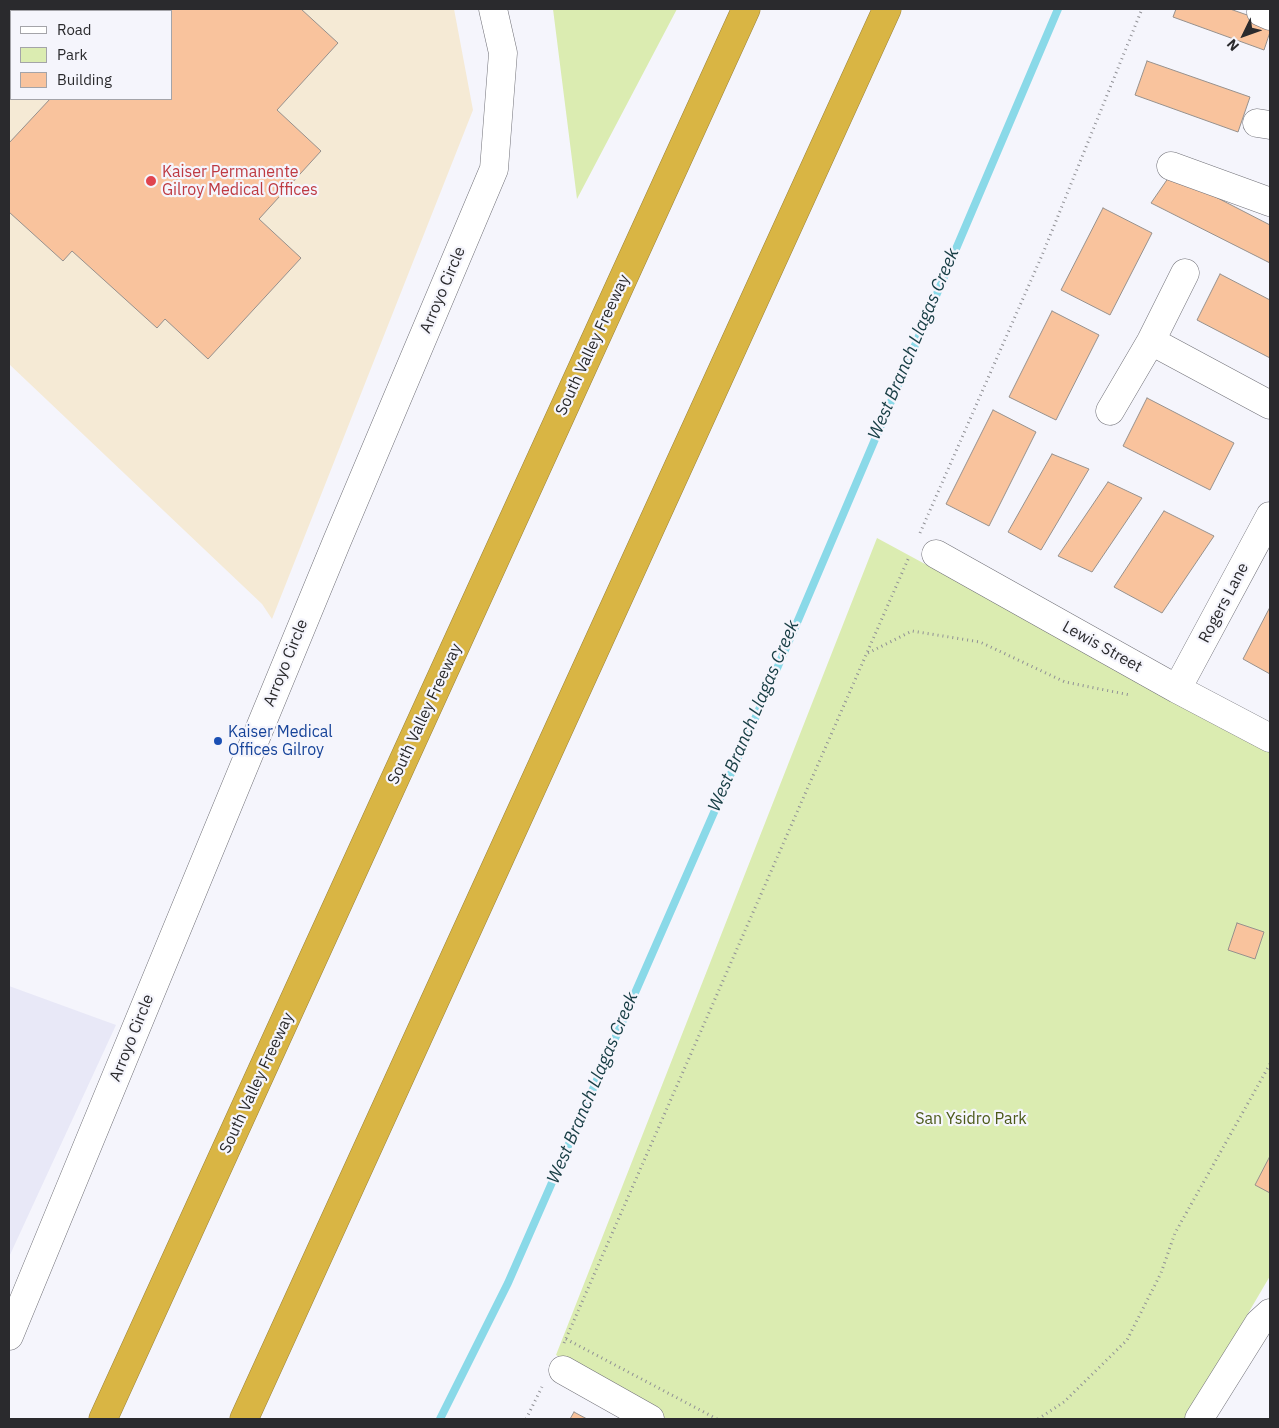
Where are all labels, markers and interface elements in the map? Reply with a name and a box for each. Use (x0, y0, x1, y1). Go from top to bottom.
legend (10, 10, 172, 100)
north arrow (1219, 10, 1269, 60)
text: Road (57, 20, 92, 39)
text: N (1223, 35, 1243, 55)
text: Park (57, 45, 87, 64)
text: Building (57, 70, 112, 89)
place label: Kaiser Permanente Gilroy Medical Offices (162, 162, 318, 200)
marker: Kaiser Permanente Gilroy Medical Offices (144, 174, 158, 188)
street label: Arroyo Circle (416, 244, 470, 336)
water label: West Branch Llagas Creek (864, 245, 964, 443)
street label: South Valley Freeway (552, 272, 634, 418)
street label: Rogers Lane (1195, 560, 1253, 646)
street label: Arroyo Circle (260, 617, 312, 709)
water label: West Branch Llagas Creek (704, 617, 804, 815)
street label: Lewis Street (1059, 617, 1145, 677)
street label: South Valley Freeway (384, 641, 466, 787)
place label: Kaiser Medical Offices Gilroy (228, 722, 333, 760)
marker: Kaiser Medical Offices Gilroy (212, 735, 224, 747)
water label: West Branch Llagas Creek (543, 989, 643, 1187)
street label: Arroyo Circle (106, 992, 158, 1084)
street label: South Valley Freeway (216, 1010, 298, 1156)
park label: San Ysidro Park (915, 1109, 1027, 1129)

